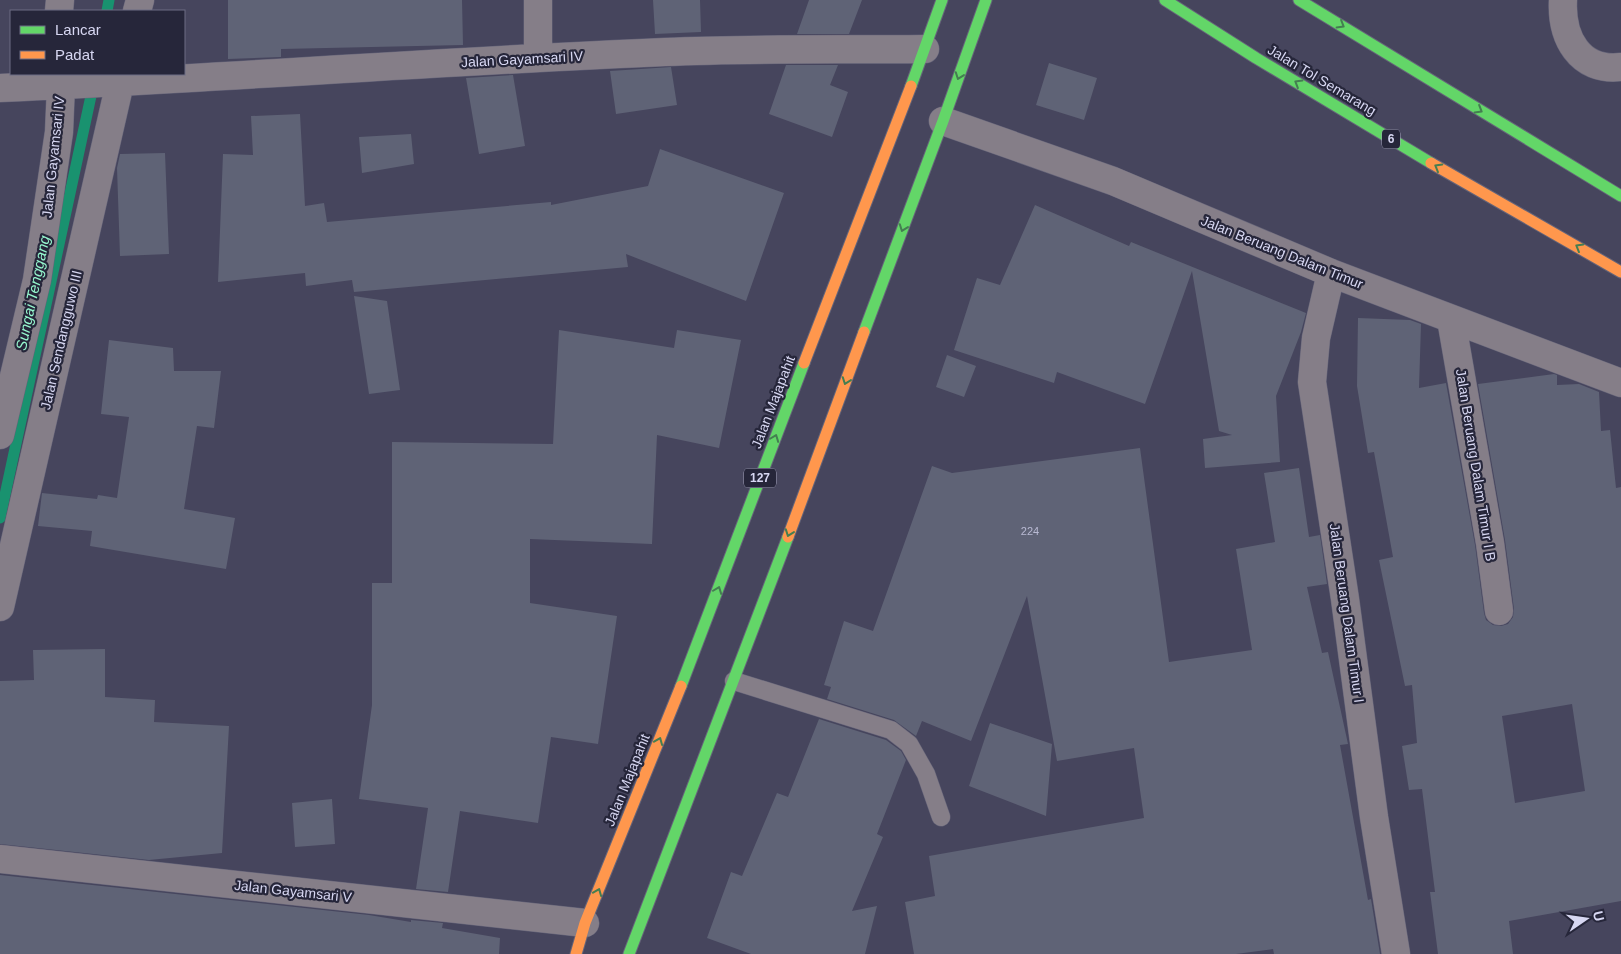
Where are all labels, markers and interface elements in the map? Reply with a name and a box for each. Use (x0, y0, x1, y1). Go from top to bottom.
legend (10, 10, 185, 75)
one-way arrow (1335, 19, 1344, 29)
text: Lancar (55, 21, 101, 38)
street label: Jalan Tol Semarang (1265, 41, 1379, 119)
text: Padat (55, 46, 95, 63)
street label: Jalan Gayamsari IV (461, 48, 584, 70)
one-way arrow (955, 71, 965, 80)
one-way arrow (1295, 80, 1304, 90)
street label: Jalan Gayamsari IV (39, 95, 67, 219)
one-way arrow (1474, 103, 1483, 113)
road number: 6 (1382, 130, 1400, 148)
one-way arrow (1434, 163, 1443, 173)
street label: Jalan Beruang Dalam Timur (1199, 212, 1366, 292)
one-way arrow (899, 224, 909, 232)
water label: Sungai Tenggang (12, 233, 53, 352)
one-way arrow (1575, 244, 1584, 254)
street label: Jalan Sendangguwo III (37, 269, 85, 411)
street label: Jalan Majapahit (748, 353, 798, 451)
street label: Jalan Beruang Dalam Timur I B (1453, 368, 1499, 562)
one-way arrow (842, 376, 852, 384)
one-way arrow (769, 434, 780, 443)
road number: 127 (744, 468, 776, 488)
street label: Jalan Beruang Dalam Timur I (1326, 522, 1368, 704)
house number: 224 (1021, 525, 1039, 537)
one-way arrow (785, 528, 795, 537)
one-way arrow (712, 586, 722, 595)
street label: Jalan Majapahit (601, 731, 653, 828)
one-way arrow (653, 737, 663, 746)
street label: Jalan Gayamsari V (233, 877, 353, 905)
one-way arrow (591, 888, 602, 897)
north arrow (1561, 894, 1611, 944)
text: U (1590, 909, 1608, 923)

